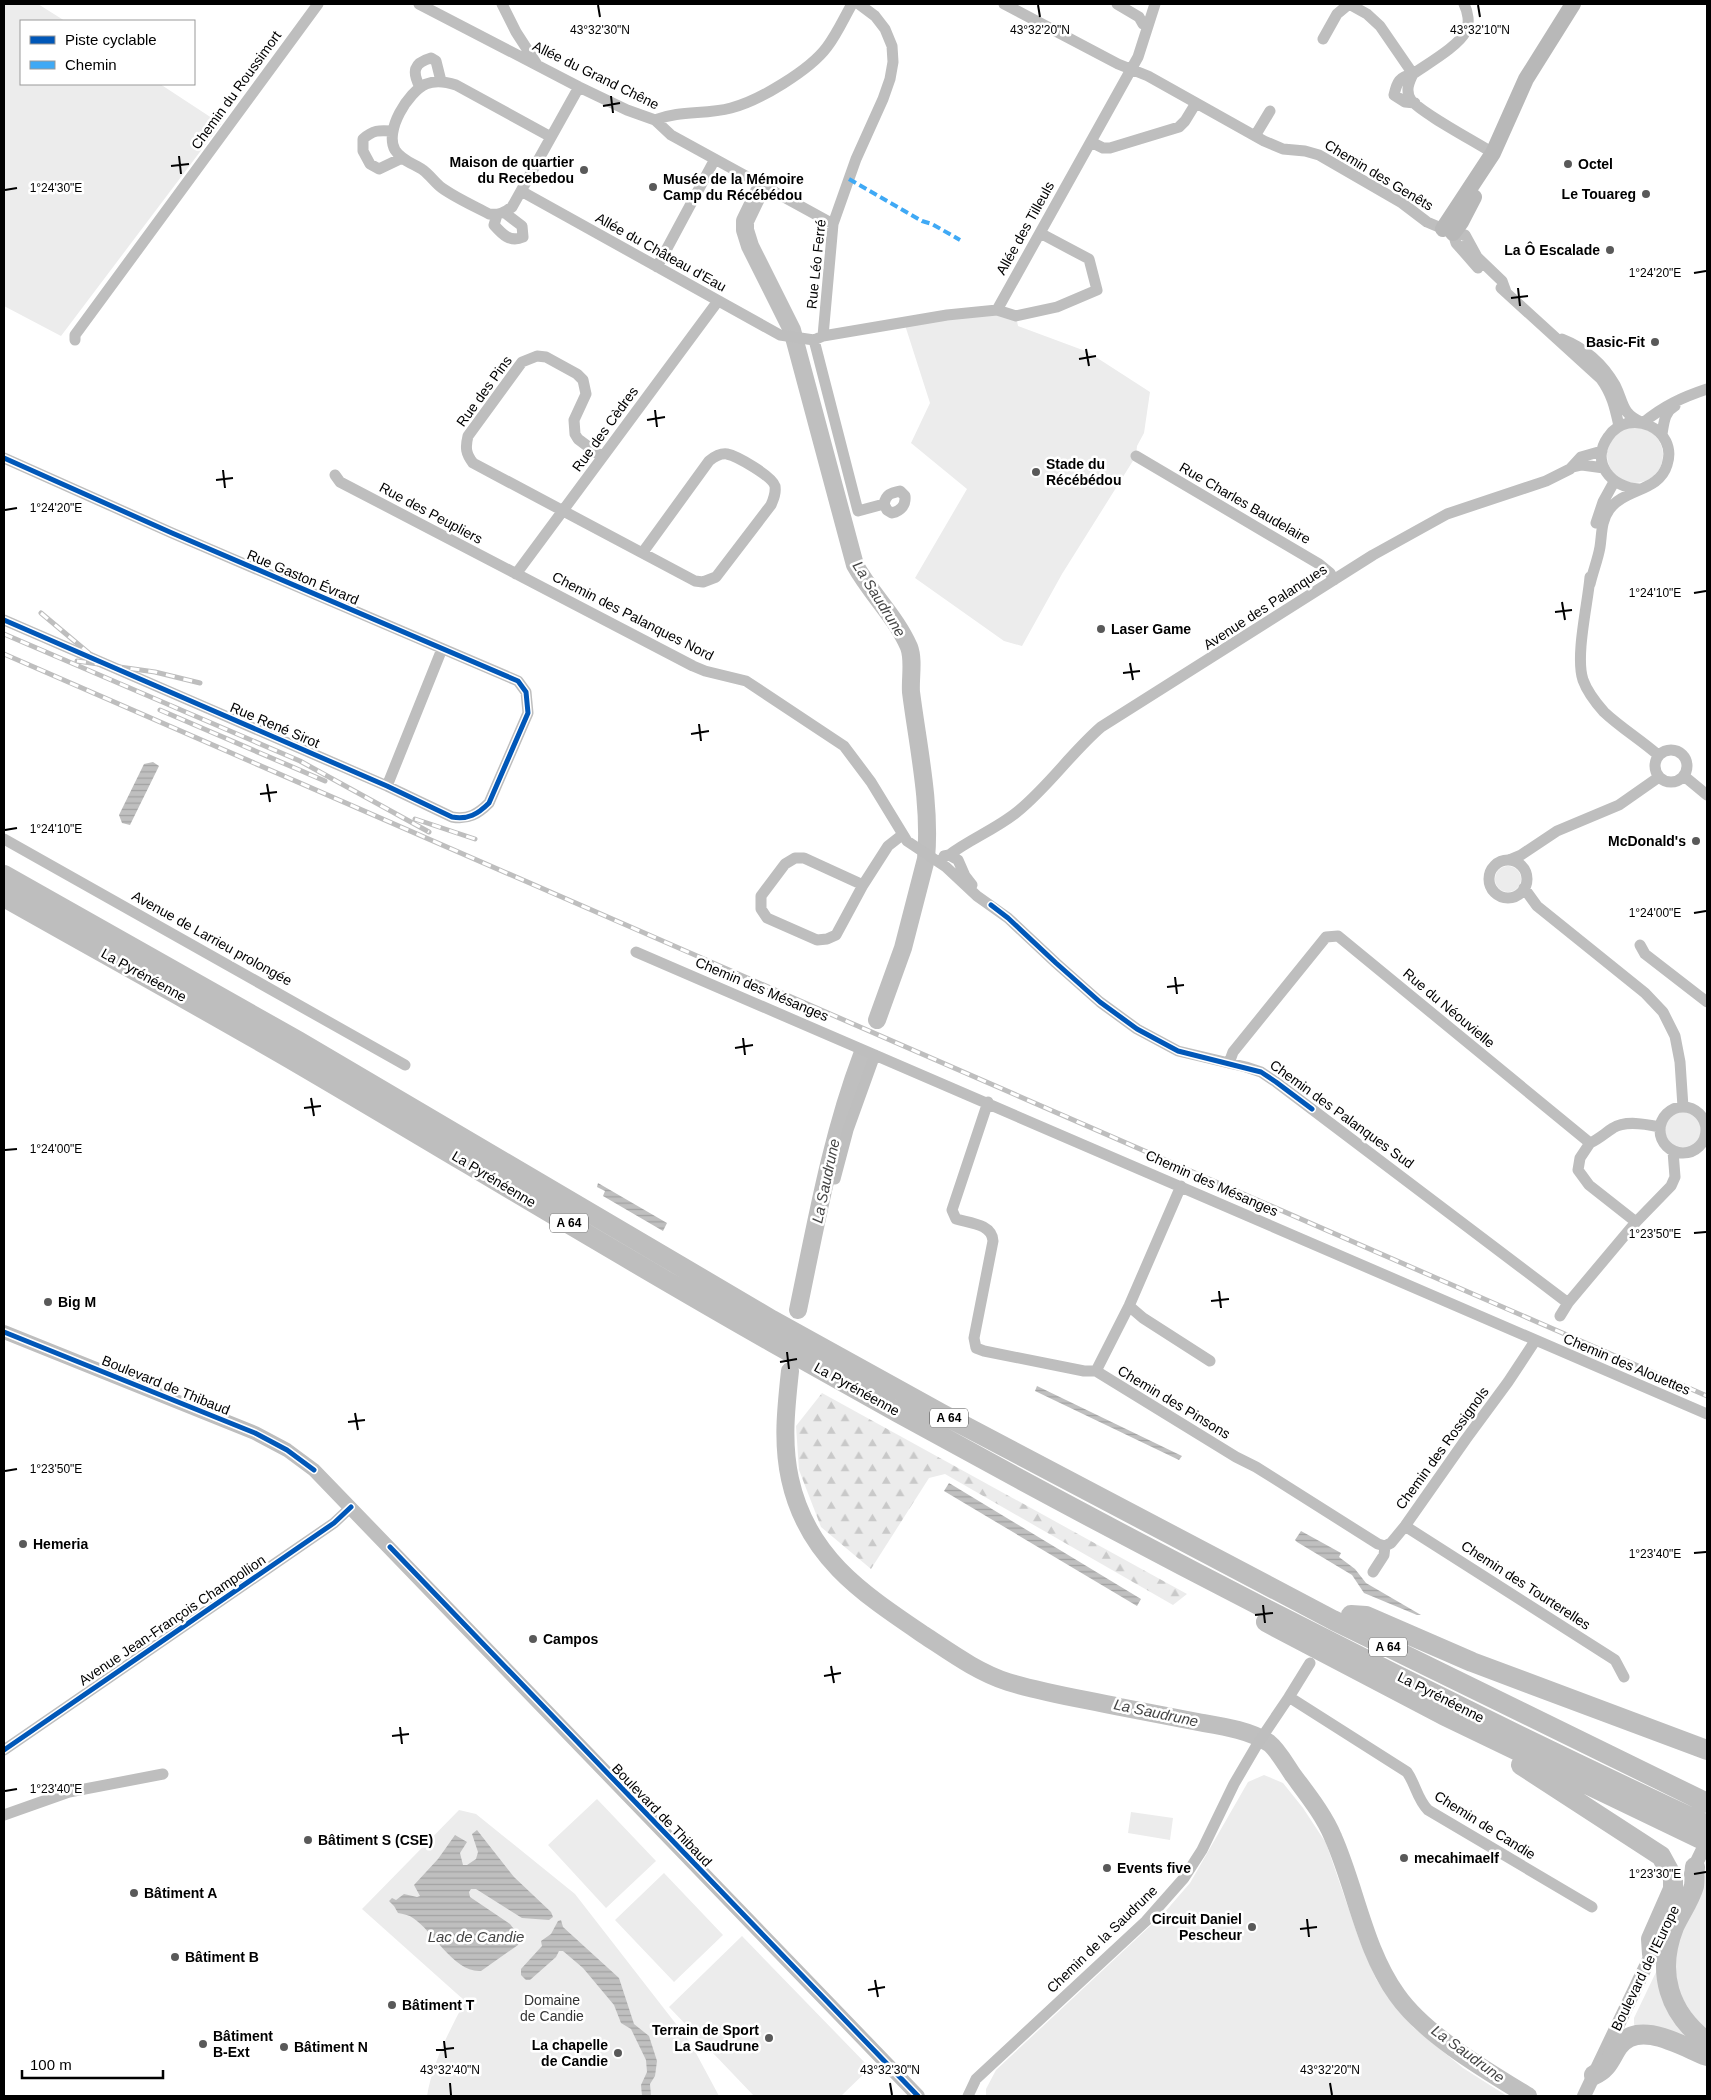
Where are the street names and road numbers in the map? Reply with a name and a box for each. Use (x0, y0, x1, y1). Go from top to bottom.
street label: Chemin du Roussimort (188, 28, 284, 152)
street label: Allée du Grand Chêne (530, 37, 662, 113)
street label: Chemin des Genêts (1322, 136, 1436, 214)
street label: Allée des Tilleuls (993, 179, 1057, 277)
street label: Allée du Château d'Eau (593, 209, 729, 295)
street label: Rue Léo Ferré (803, 218, 829, 310)
street label: Rue des Pins (453, 353, 515, 429)
street label: Rue des Cèdres (569, 383, 641, 475)
street label: Rue Charles Baudelaire (1177, 459, 1314, 547)
street label: Rue des Peupliers (377, 479, 485, 547)
street label: Rue Gaston Évrard (245, 546, 361, 608)
street label: Avenue des Palanques (1200, 561, 1330, 653)
street label: Chemin des Palanques Nord (550, 568, 716, 664)
street label: Rue René Sirot (228, 699, 322, 751)
street label: Avenue de Larrieu prolongée (129, 887, 295, 989)
street label: La Pyrénéenne (99, 945, 190, 1005)
street label: Chemin des Mésanges (693, 954, 831, 1024)
street label: Rue du Néouvielle (1400, 965, 1498, 1051)
street label: Chemin des Palanques Sud (1267, 1057, 1417, 1171)
street label: Chemin des Mésanges (1143, 1147, 1281, 1219)
street label: La Pyrénéenne (449, 1148, 539, 1210)
road number: A 64 (550, 1214, 588, 1232)
street label: Chemin des Alouettes (1561, 1330, 1693, 1398)
street label: Boulevard de Thibaud (100, 1352, 232, 1418)
street label: La Pyrénéenne (812, 1359, 903, 1419)
street label: Chemin des Pinsons (1115, 1362, 1233, 1442)
street label: Chemin des Rossignols (1392, 1384, 1492, 1512)
road number: A 64 (930, 1409, 968, 1428)
street label: Chemin des Tourterelles (1458, 1537, 1594, 1633)
street label: Avenue Jean-François Champollion (76, 1551, 268, 1689)
road number: A 64 (1369, 1638, 1407, 1656)
street label: La Pyrénéenne (1395, 1668, 1487, 1726)
street label: Boulevard de Thibaud (609, 1760, 715, 1870)
street label: Chemin de Candie (1432, 1787, 1539, 1863)
street label: Chemin de la Saudrune (1044, 1882, 1161, 1996)
street label: Boulevard de l'Europe (1608, 1903, 1682, 2033)

